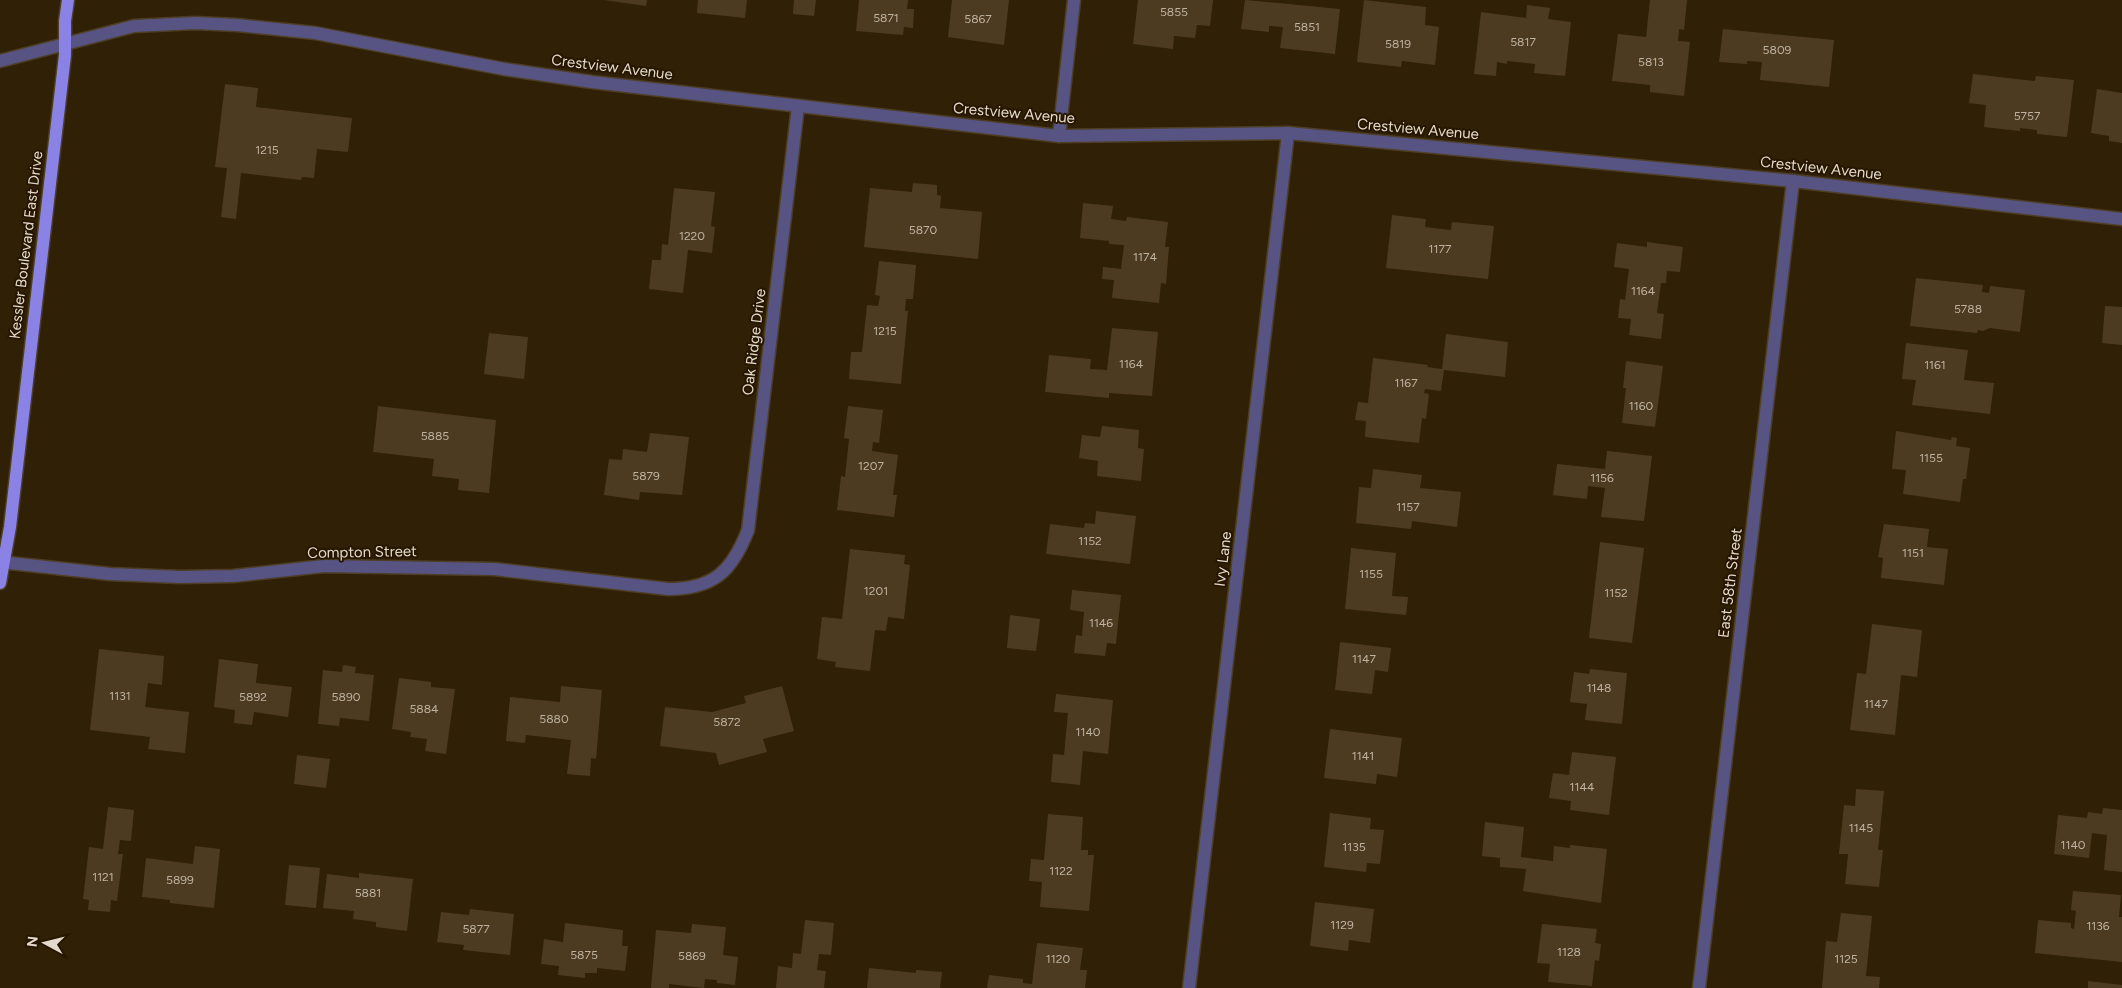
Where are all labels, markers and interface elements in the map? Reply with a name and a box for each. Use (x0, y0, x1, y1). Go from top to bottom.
house number: 5855 (1160, 5, 1188, 19)
house number: 5871 (873, 11, 899, 25)
house number: 5867 (964, 12, 992, 26)
house number: 5851 (1294, 20, 1320, 34)
house number: 5817 (1510, 35, 1536, 49)
house number: 5819 (1385, 37, 1411, 51)
house number: 5809 (1763, 43, 1792, 57)
street label: Crestview Avenue (550, 51, 674, 83)
house number: 5813 (1638, 55, 1664, 69)
street label: Crestview Avenue (952, 99, 1076, 127)
house number: 5757 (2014, 109, 2041, 123)
street label: Crestview Avenue (1356, 115, 1480, 143)
house number: 1215 (255, 143, 279, 157)
street label: Kessler Boulevard East Drive (6, 150, 46, 340)
street label: Crestview Avenue (1759, 153, 1883, 183)
house number: 5870 (909, 223, 938, 237)
house number: 1220 (679, 229, 705, 243)
house number: 1177 (1429, 242, 1452, 256)
house number: 1174 (1133, 250, 1157, 264)
house number: 1164 (1631, 284, 1656, 298)
street label: Oak Ridge Drive (739, 288, 769, 396)
house number: 5788 (1954, 302, 1982, 316)
house number: 1215 (873, 324, 897, 338)
house number: 1164 (1119, 357, 1144, 371)
house number: 1161 (1924, 358, 1946, 372)
house number: 1167 (1394, 376, 1418, 390)
house number: 1160 (1629, 399, 1654, 413)
house number: 5885 (421, 429, 449, 443)
house number: 1155 (1919, 451, 1943, 465)
house number: 1207 (858, 459, 884, 473)
house number: 5879 (632, 469, 660, 483)
house number: 1156 (1590, 471, 1614, 485)
house number: 1157 (1396, 500, 1420, 514)
street label: East 58th Street (1714, 527, 1746, 639)
street label: Ivy Lane (1211, 530, 1235, 588)
house number: 1152 (1078, 534, 1102, 548)
street label: Compton Street (307, 542, 417, 562)
house number: 1151 (1902, 546, 1924, 560)
house number: 1155 (1359, 567, 1383, 581)
house number: 1201 (864, 584, 888, 598)
house number: 1152 (1604, 586, 1628, 600)
house number: 1146 (1089, 616, 1113, 630)
house number: 1147 (1352, 652, 1376, 666)
house number: 1148 (1587, 681, 1611, 695)
house number: 1131 (109, 689, 131, 703)
house number: 5892 (239, 690, 267, 704)
house number: 5890 (332, 690, 361, 704)
house number: 1147 (1864, 697, 1888, 711)
house number: 5884 (409, 702, 439, 716)
house number: 5880 (539, 712, 569, 726)
house number: 5872 (713, 715, 741, 729)
house number: 1140 (1075, 725, 1101, 739)
house number: 1141 (1352, 749, 1374, 763)
house number: 1144 (1570, 780, 1595, 794)
house number: 1145 (1849, 821, 1873, 835)
house number: 1140 (2060, 838, 2086, 852)
house number: 1135 (1342, 840, 1366, 854)
house number: 1122 (1049, 864, 1073, 878)
house number: 1121 (92, 870, 114, 884)
house number: 5899 (166, 873, 194, 887)
house number: 5881 (355, 886, 381, 900)
north arrow (20, 918, 70, 968)
house number: 1129 (1330, 918, 1354, 932)
house number: 1136 (2086, 919, 2110, 933)
house number: 5877 (462, 922, 490, 936)
text: N (23, 935, 42, 948)
house number: 1128 (1557, 945, 1581, 959)
house number: 5875 (570, 948, 598, 962)
house number: 5869 (678, 949, 706, 963)
house number: 1120 (1046, 952, 1070, 966)
house number: 1125 (1834, 952, 1858, 966)

